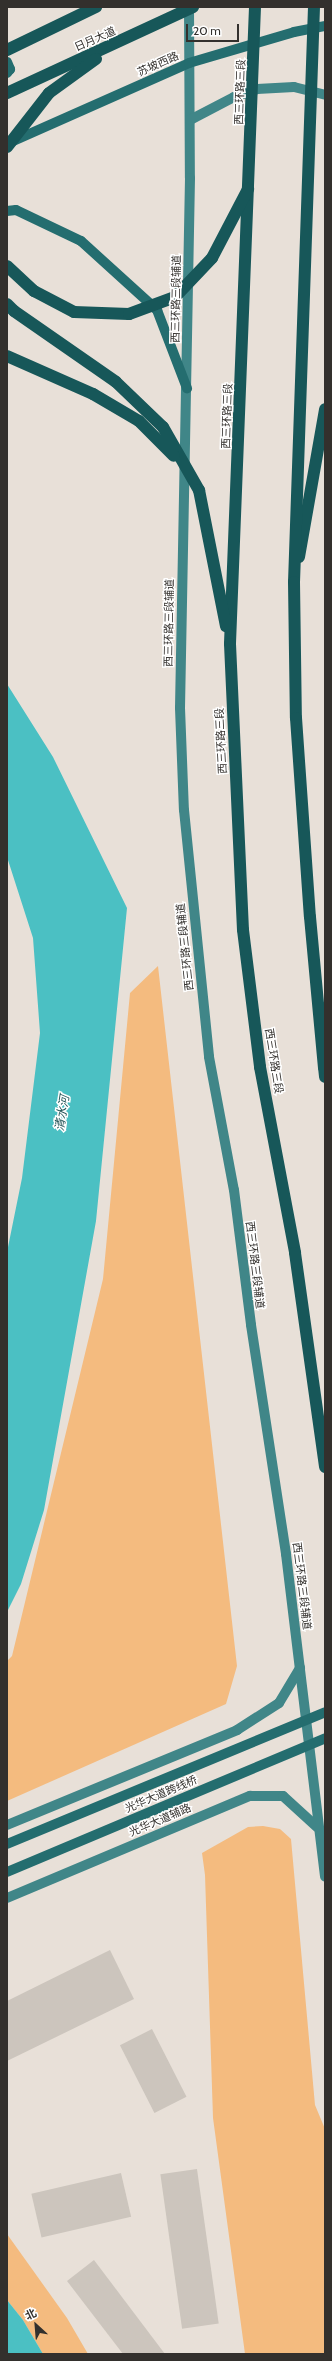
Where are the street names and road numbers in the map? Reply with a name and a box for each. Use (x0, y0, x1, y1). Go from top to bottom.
street label: 日月大道 (72, 24, 118, 54)
street label: 苏坡西路 (135, 49, 181, 79)
street label: 西三环路三段 (232, 59, 248, 125)
street label: 西三环路三段辅道 (169, 255, 183, 343)
street label: 西三环路三段 (219, 383, 235, 449)
street label: 西三环路三段辅道 (162, 579, 176, 667)
street label: 西三环路三段 (213, 708, 229, 774)
street label: 西三环路三段辅道 (174, 903, 196, 991)
street label: 西三环路三段 (262, 1027, 286, 1095)
street label: 西三环路三段辅道 (243, 1221, 267, 1309)
street label: 西三环路三段辅道 (290, 1542, 314, 1630)
street label: 光华大道跨线桥 (123, 1773, 199, 1815)
street label: 光华大道辅路 (127, 1801, 193, 1839)

